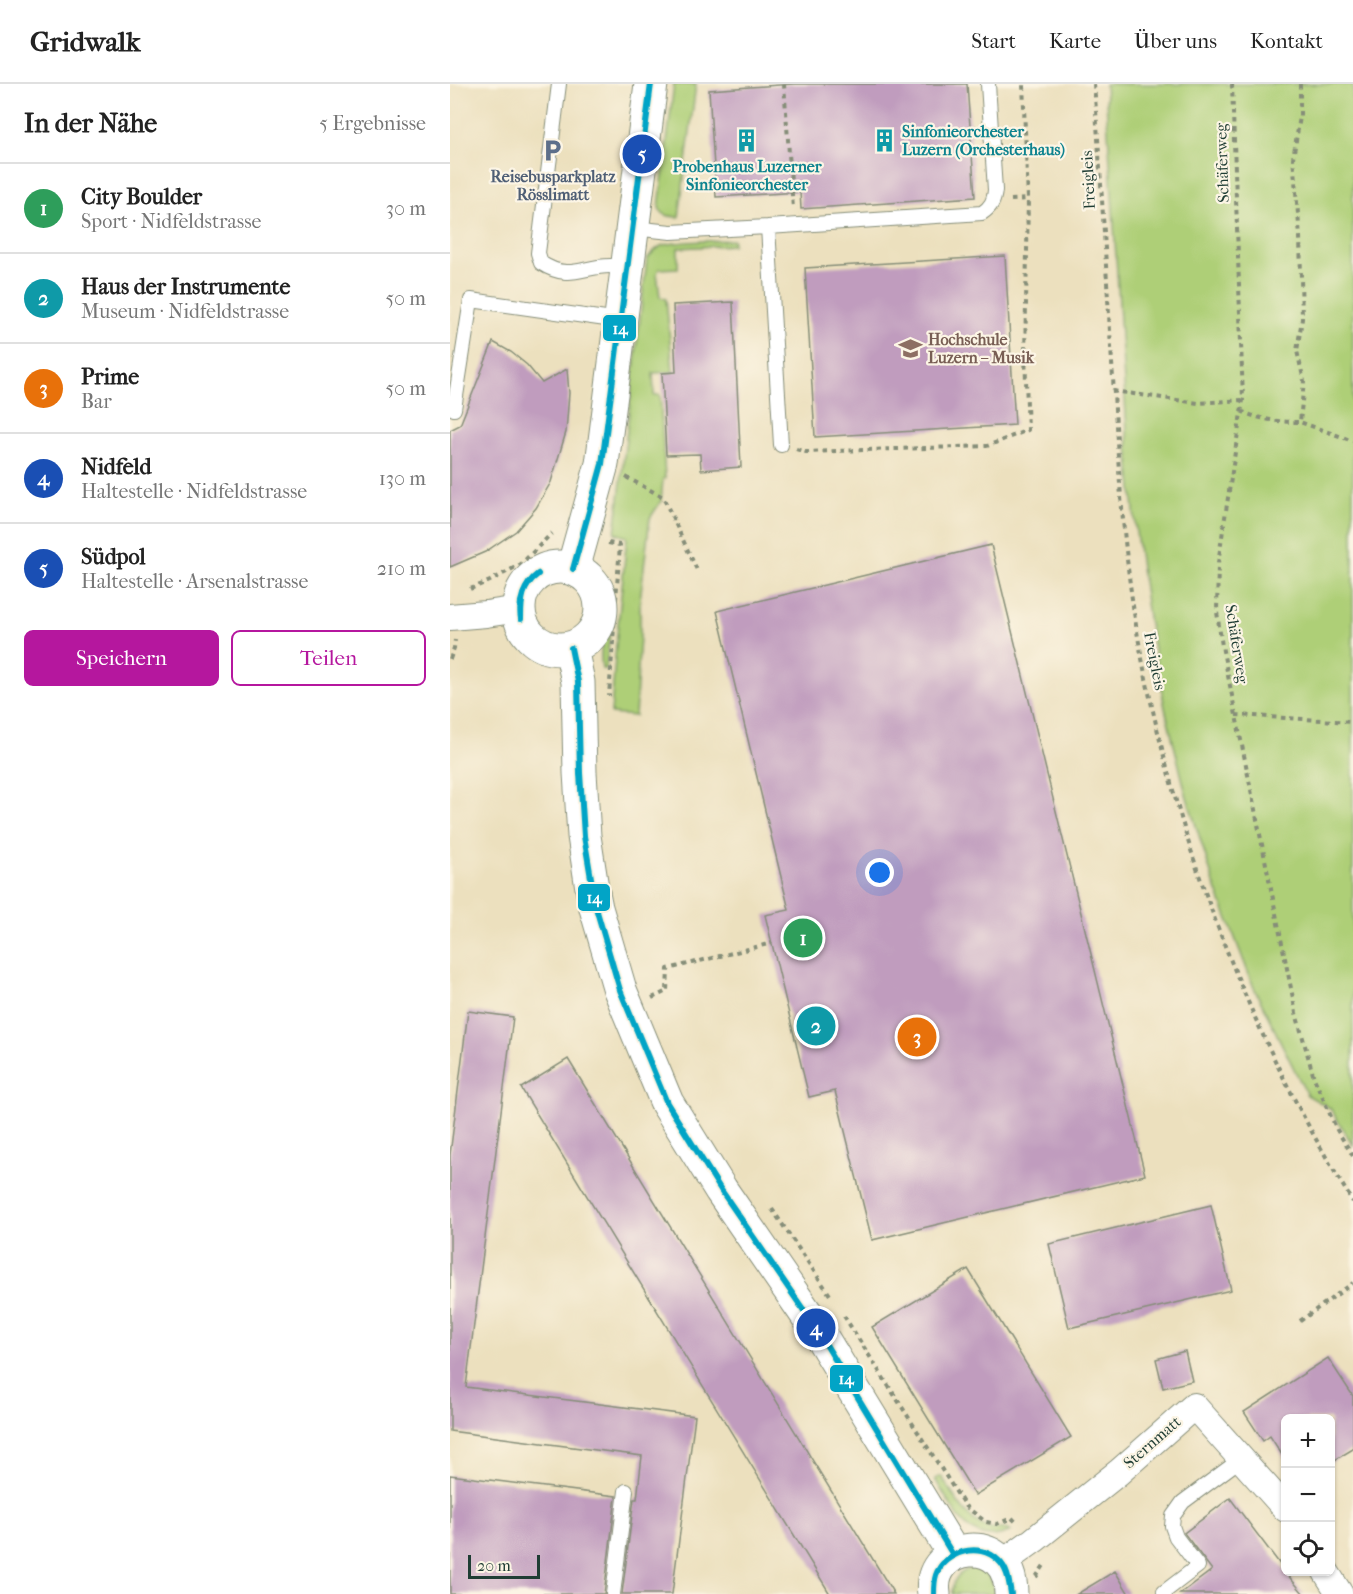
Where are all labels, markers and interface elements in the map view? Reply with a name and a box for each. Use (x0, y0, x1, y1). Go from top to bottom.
text: Gridwalk (30, 25, 141, 58)
text: Start (971, 29, 1016, 53)
text: Karte (1049, 29, 1101, 53)
text: Über uns (1134, 29, 1217, 53)
text: Kontakt (1250, 29, 1323, 53)
text: In der Nähe (24, 108, 157, 139)
text: 5 Ergebnisse (319, 112, 426, 135)
place label: Sinfonieorchester Luzern (Orchesterhaus) (902, 122, 1065, 160)
street label: Schäferweg (1211, 122, 1233, 203)
building icon: Sinfonieorchester Luzern (Orchesterhaus) (871, 127, 897, 153)
building icon: Probenhaus Luzerner Sinfonieorchester (734, 128, 760, 154)
pin: 5 (622, 132, 662, 176)
parking icon: Reisebusparkplatz Rösslimatt (540, 138, 566, 164)
street label: Freigleis (1077, 150, 1099, 210)
place label: Probenhaus Luzerner Sinfonieorchester (672, 157, 823, 194)
place label: Reisebusparkplatz Rösslimatt (490, 167, 617, 204)
text: City Boulder (81, 184, 202, 210)
text: 1 (40, 197, 47, 220)
text: 30 m (386, 197, 426, 220)
text: Sport · Nidfeldstrasse (81, 210, 262, 233)
text: Haus der Instrumente (81, 274, 290, 300)
text: 2 (38, 287, 49, 310)
text: 50 m (385, 287, 426, 310)
text: Museum · Nidfeldstrasse (81, 300, 289, 323)
line badge: 14 (602, 314, 637, 342)
text: 14 (612, 319, 629, 339)
place label: Hochschule Luzern – Musik (928, 330, 1035, 367)
school or university icon: Hochschule Luzern – Musik (897, 335, 923, 361)
text: Prime (81, 364, 139, 390)
text: 3 (39, 377, 48, 400)
text: 50 m (385, 377, 426, 400)
text: Bar (81, 390, 112, 413)
text: Nidfeld (81, 454, 151, 480)
text: 4 (38, 467, 49, 490)
text: 130 m (379, 467, 426, 490)
text: Haltestelle · Nidfeldstrasse (81, 480, 307, 503)
text: Südpol (81, 544, 146, 570)
text: 5 (39, 557, 48, 580)
text: 210 m (377, 557, 426, 580)
text: Haltestelle · Arsenalstrasse (81, 570, 308, 593)
street label: Schäferweg (1221, 603, 1253, 685)
button: Speichern (24, 630, 219, 686)
button: Teilen (231, 630, 426, 686)
street label: Freigleis (1140, 630, 1170, 692)
your location (865, 858, 894, 887)
line badge: 14 (577, 883, 611, 912)
text: 14 (586, 888, 603, 908)
pin: 1 (784, 916, 822, 960)
pin: 2 (796, 1004, 836, 1048)
pin: 3 (898, 1014, 936, 1060)
pin: 4 (796, 1306, 836, 1350)
line badge: 14 (829, 1364, 864, 1393)
text: 14 (838, 1369, 855, 1389)
street label: Sternmatt (1119, 1412, 1185, 1472)
map controls (1281, 1414, 1335, 1576)
button: + (1281, 1414, 1335, 1468)
button: − (1281, 1468, 1335, 1522)
button: locate (1281, 1522, 1335, 1576)
scale bar (468, 1552, 540, 1580)
text: 20 m (477, 1556, 511, 1575)

